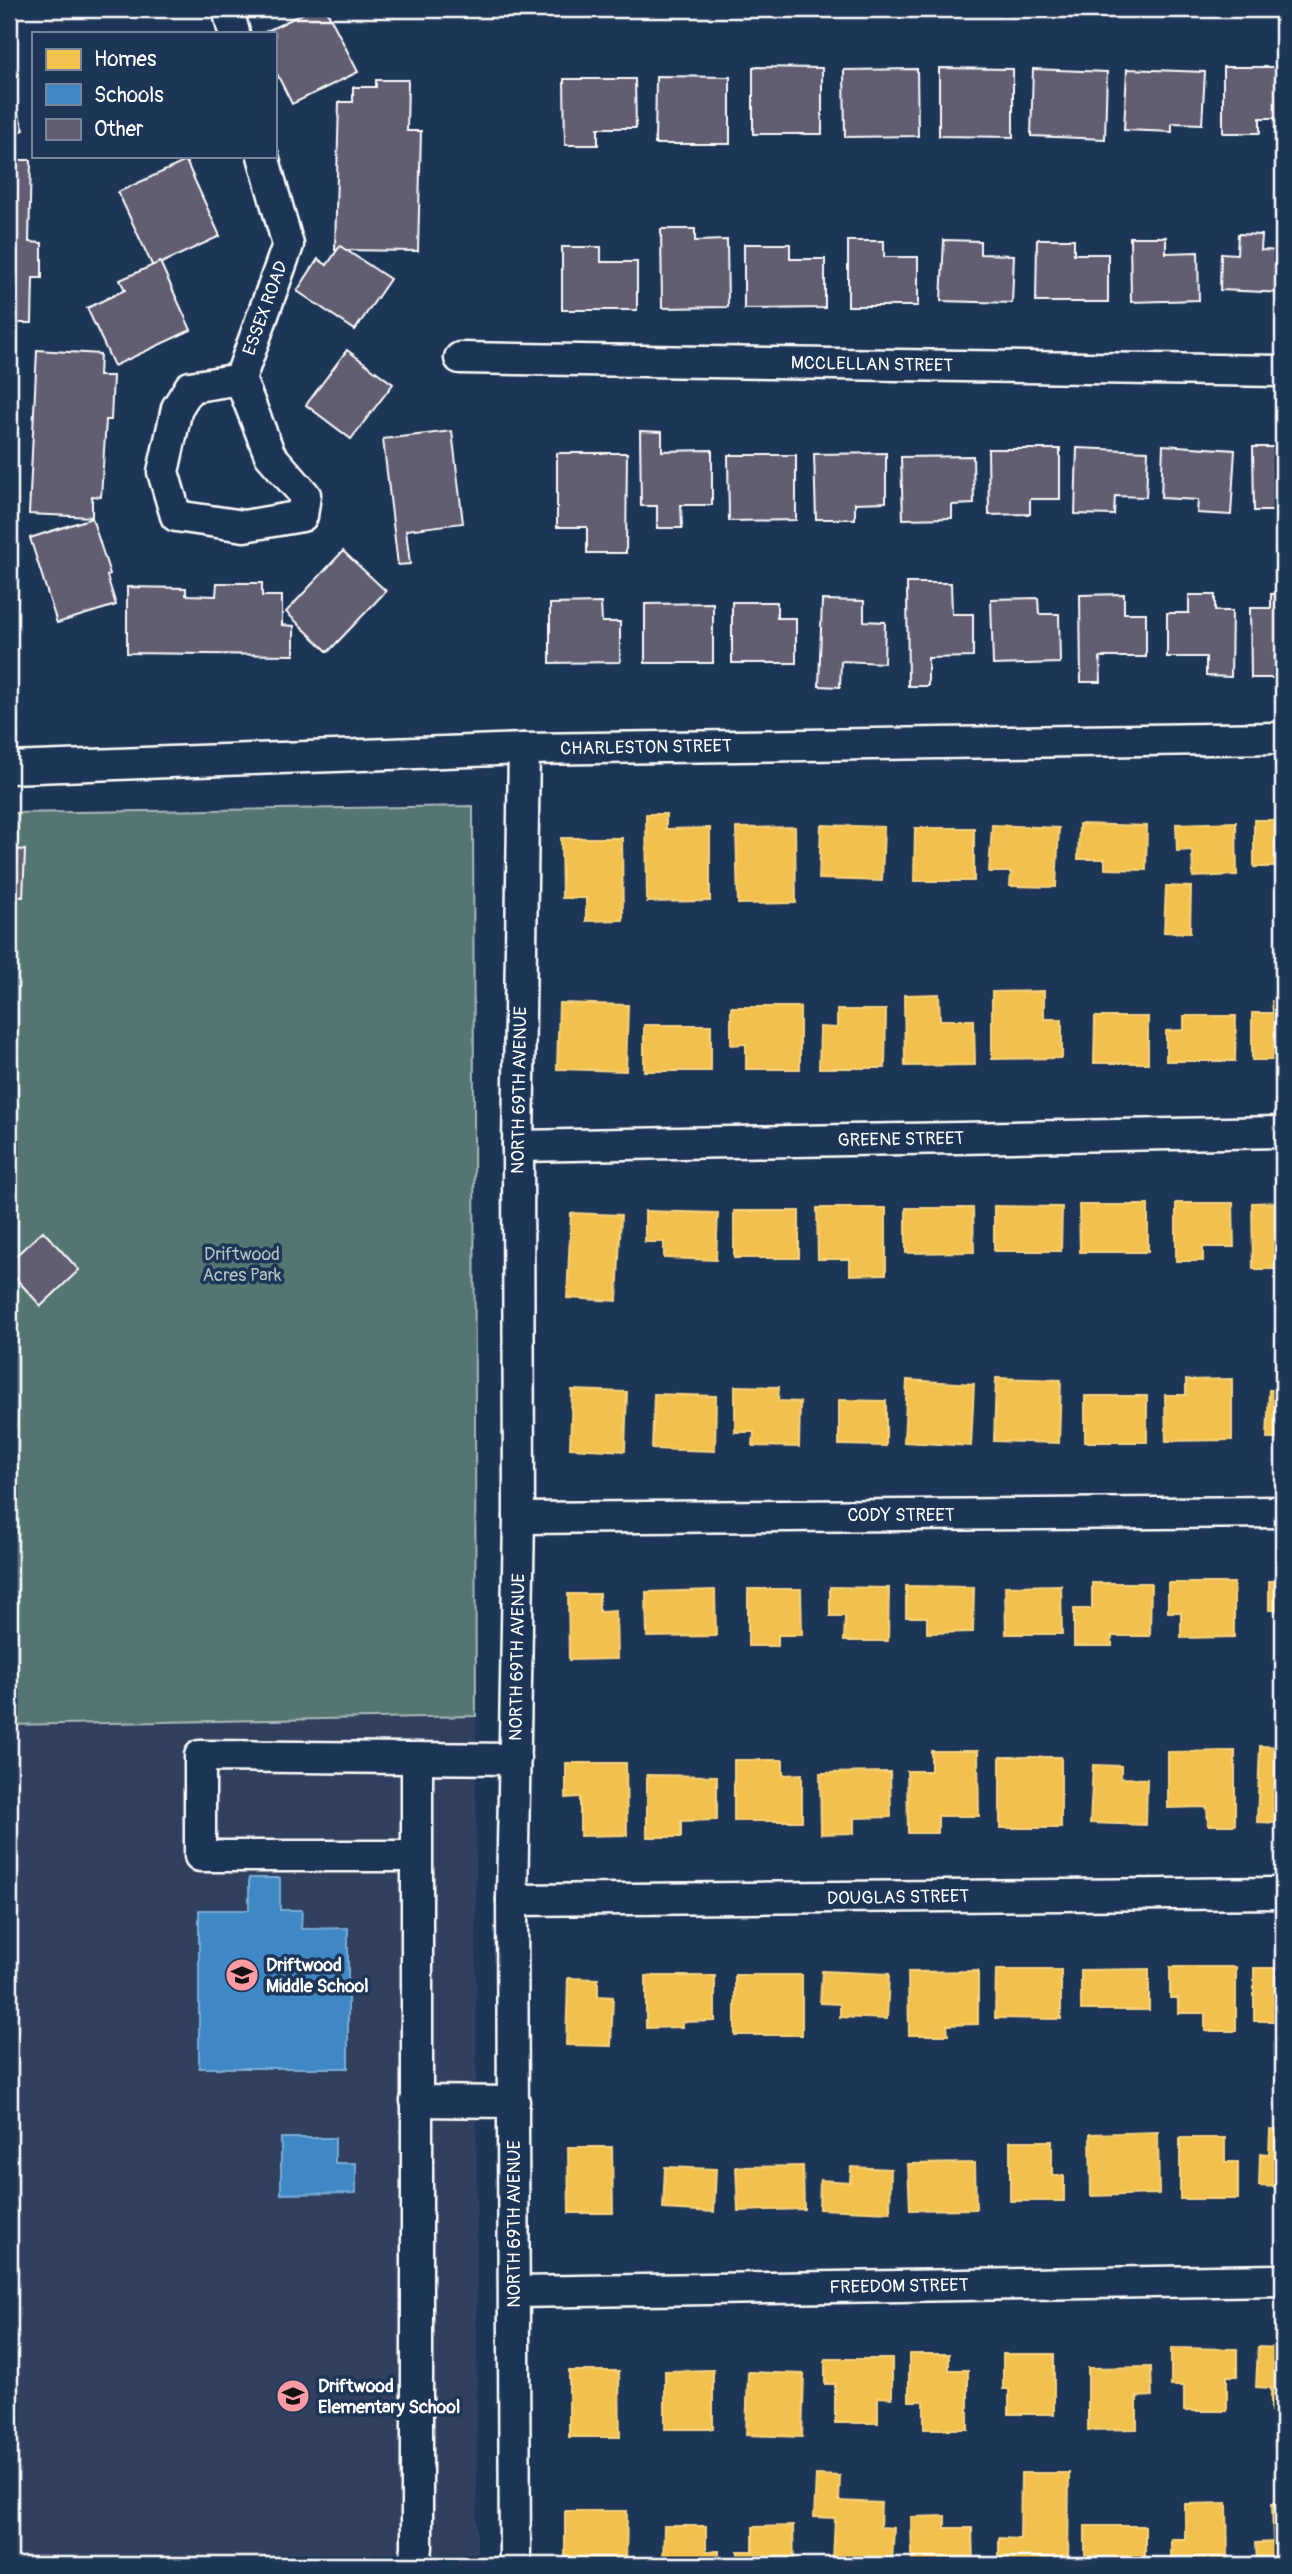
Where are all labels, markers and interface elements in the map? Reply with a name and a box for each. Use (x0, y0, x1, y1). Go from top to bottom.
legend (32, 32, 276, 158)
text: Homes (94, 46, 157, 73)
text: Schools (94, 82, 164, 109)
text: Other (94, 116, 144, 143)
street label: ESSEX ROAD (238, 258, 293, 358)
street label: MCCLELLAN STREET (791, 352, 953, 377)
street label: CHARLESTON STREET (560, 735, 732, 760)
street label: NORTH 69TH AVENUE (507, 1006, 532, 1174)
street label: GREENE STREET (838, 1127, 964, 1152)
park label: Driftwood Acres Park (202, 1243, 282, 1287)
street label: CODY STREET (847, 1504, 955, 1527)
street label: NORTH 69TH AVENUE (505, 1573, 530, 1741)
street label: DOUGLAS STREET (827, 1885, 969, 1910)
place label: Driftwood Middle School (266, 1954, 369, 1998)
school or university icon: Driftwood Middle School (223, 1956, 261, 1994)
street label: NORTH 69TH AVENUE (503, 2140, 526, 2308)
street label: FREEDOM STREET (829, 2274, 969, 2299)
place label: Driftwood Elementary School (318, 2375, 460, 2419)
school or university icon: Driftwood Elementary School (274, 2377, 312, 2415)

